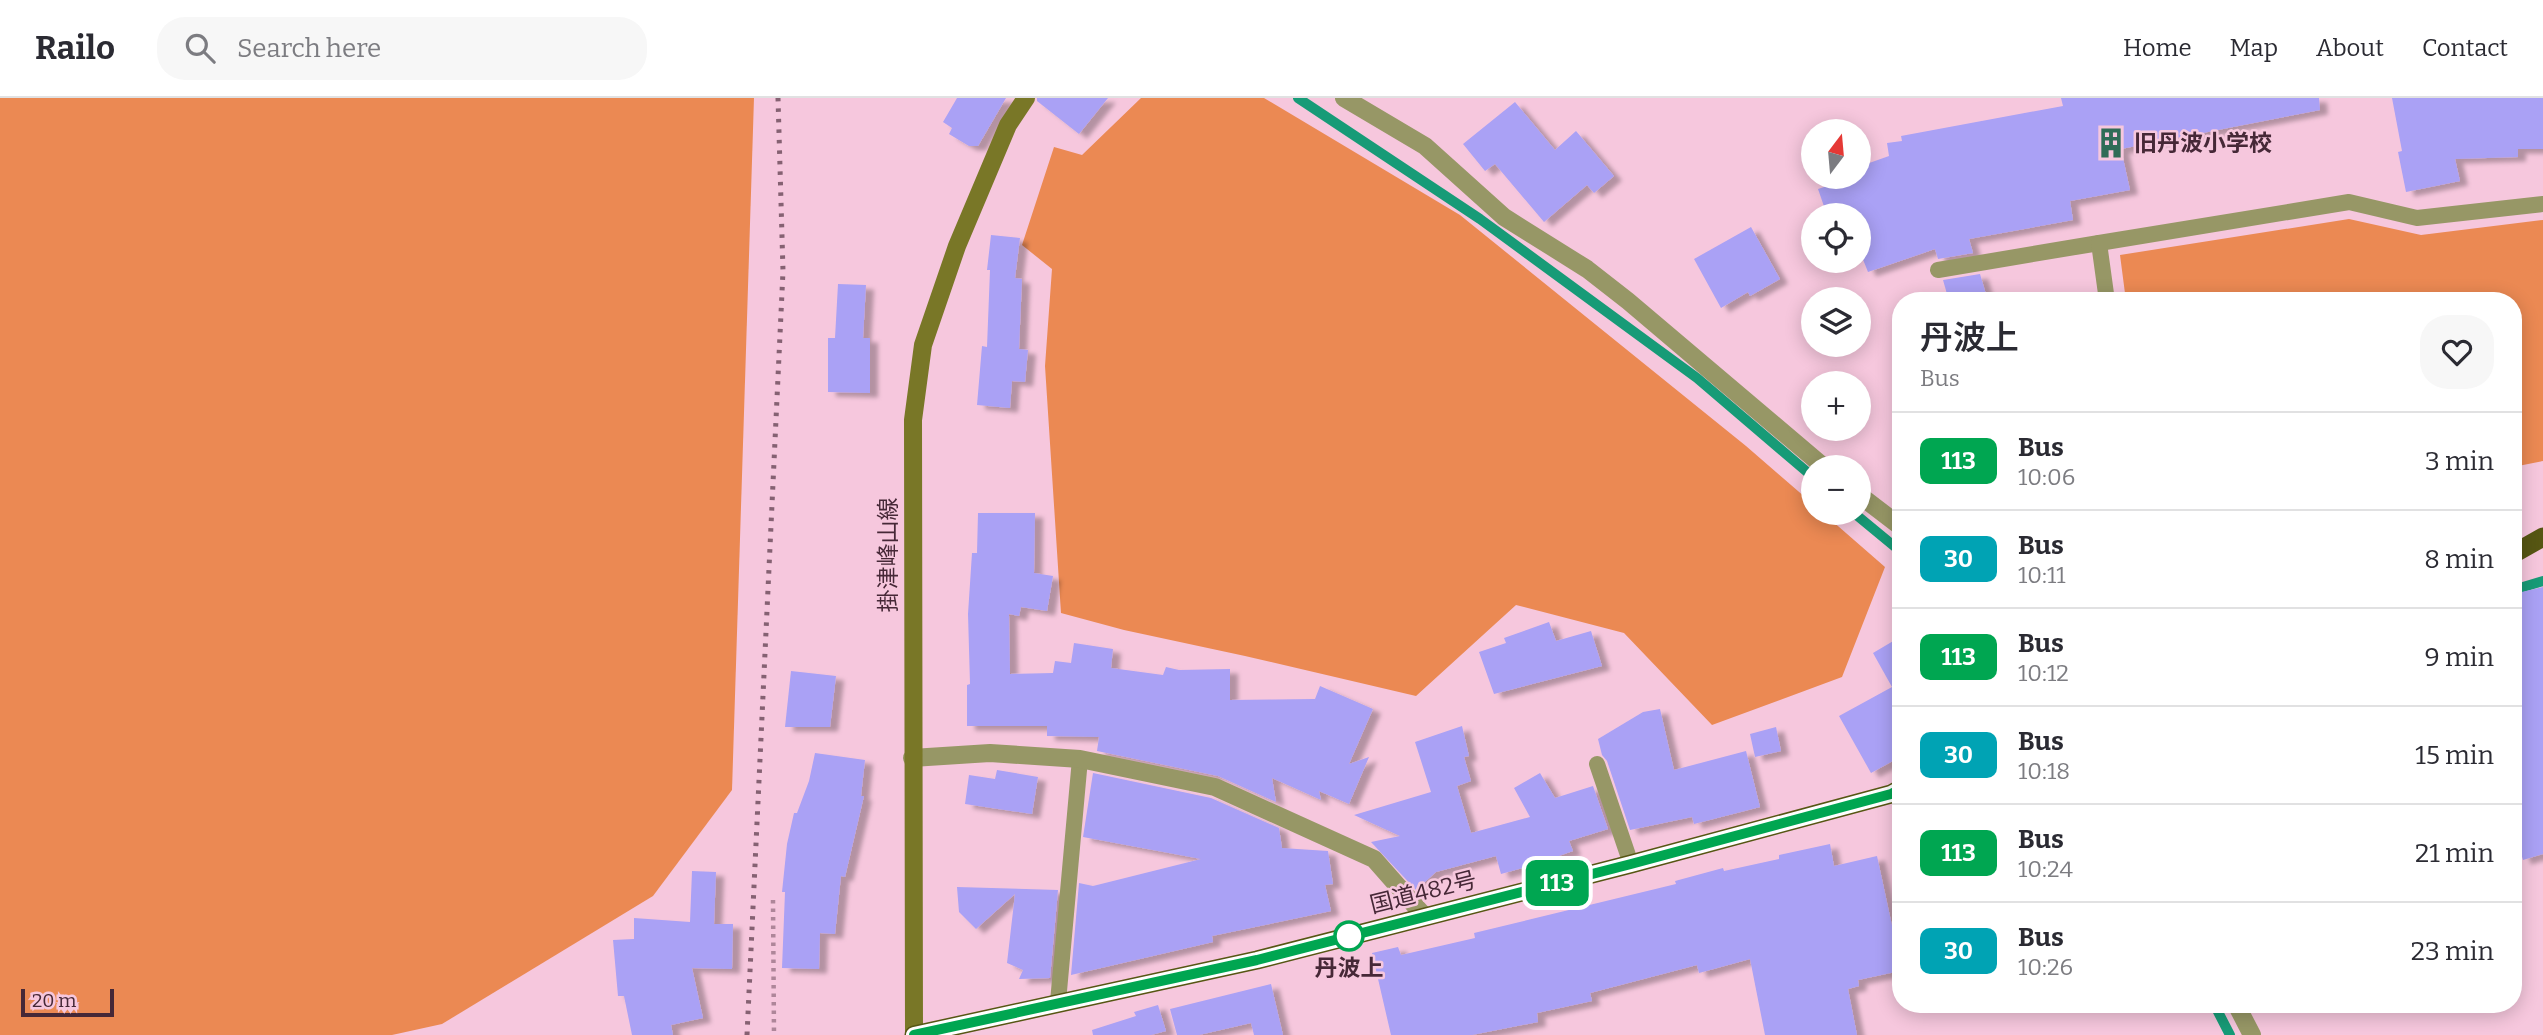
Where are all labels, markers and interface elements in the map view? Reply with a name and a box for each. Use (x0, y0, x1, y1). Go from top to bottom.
search box (157, 17, 647, 80)
text: Railo (35, 28, 115, 68)
icon: search (181, 29, 219, 67)
text: Search here (237, 33, 381, 64)
text: Home (2123, 34, 2192, 62)
text: Map (2230, 34, 2278, 62)
text: About (2316, 34, 2384, 62)
text: Contact (2422, 34, 2508, 62)
north arrow (1801, 119, 1871, 189)
map controls (1801, 119, 1871, 525)
building icon: 旧丹波小学校 (2094, 126, 2128, 160)
place label: 旧丹波小学校 (2134, 129, 2272, 157)
button: locate (1801, 203, 1871, 273)
button: layers (1801, 287, 1871, 357)
button: heart (2420, 315, 2494, 389)
text: 丹波上 (1920, 318, 2019, 358)
text: Bus (1920, 364, 1960, 392)
button: + (1801, 371, 1871, 441)
text: Bus (2018, 432, 2064, 463)
text: 3 min (2425, 446, 2494, 477)
text: 113 (1941, 447, 1976, 475)
button: − (1801, 455, 1871, 525)
text: 10:06 (2018, 463, 2075, 491)
street label: 掛津峰山線 (874, 498, 902, 613)
text: Bus (2018, 530, 2064, 561)
text: 8 min (2424, 544, 2494, 575)
text: 30 (1944, 545, 1973, 573)
text: 10:11 (2018, 561, 2066, 589)
text: Bus (2018, 628, 2064, 659)
text: 9 min (2425, 642, 2494, 673)
text: 113 (1941, 643, 1976, 671)
text: 10:12 (2018, 659, 2069, 687)
text: Bus (2018, 726, 2064, 757)
text: 15 min (2415, 740, 2494, 771)
text: 30 (1944, 741, 1973, 769)
text: 10:18 (2018, 757, 2070, 785)
text: Bus (2018, 824, 2064, 855)
text: 21 min (2415, 838, 2494, 869)
text: 113 (1941, 839, 1976, 867)
text: 10:24 (2018, 855, 2073, 883)
line badge: 113 (1517, 860, 1597, 906)
street label: 国道482号 (1367, 865, 1479, 919)
text: 113 (1540, 869, 1574, 897)
marker: 丹波上 (1334, 921, 1364, 951)
text: Bus (2018, 922, 2064, 953)
text: 23 min (2411, 936, 2494, 967)
text: 30 (1944, 937, 1973, 965)
text: 10:26 (2018, 953, 2073, 981)
place label: 丹波上 (1315, 954, 1384, 982)
scale bar (21, 986, 114, 1018)
text: 20 m (32, 989, 76, 1012)

